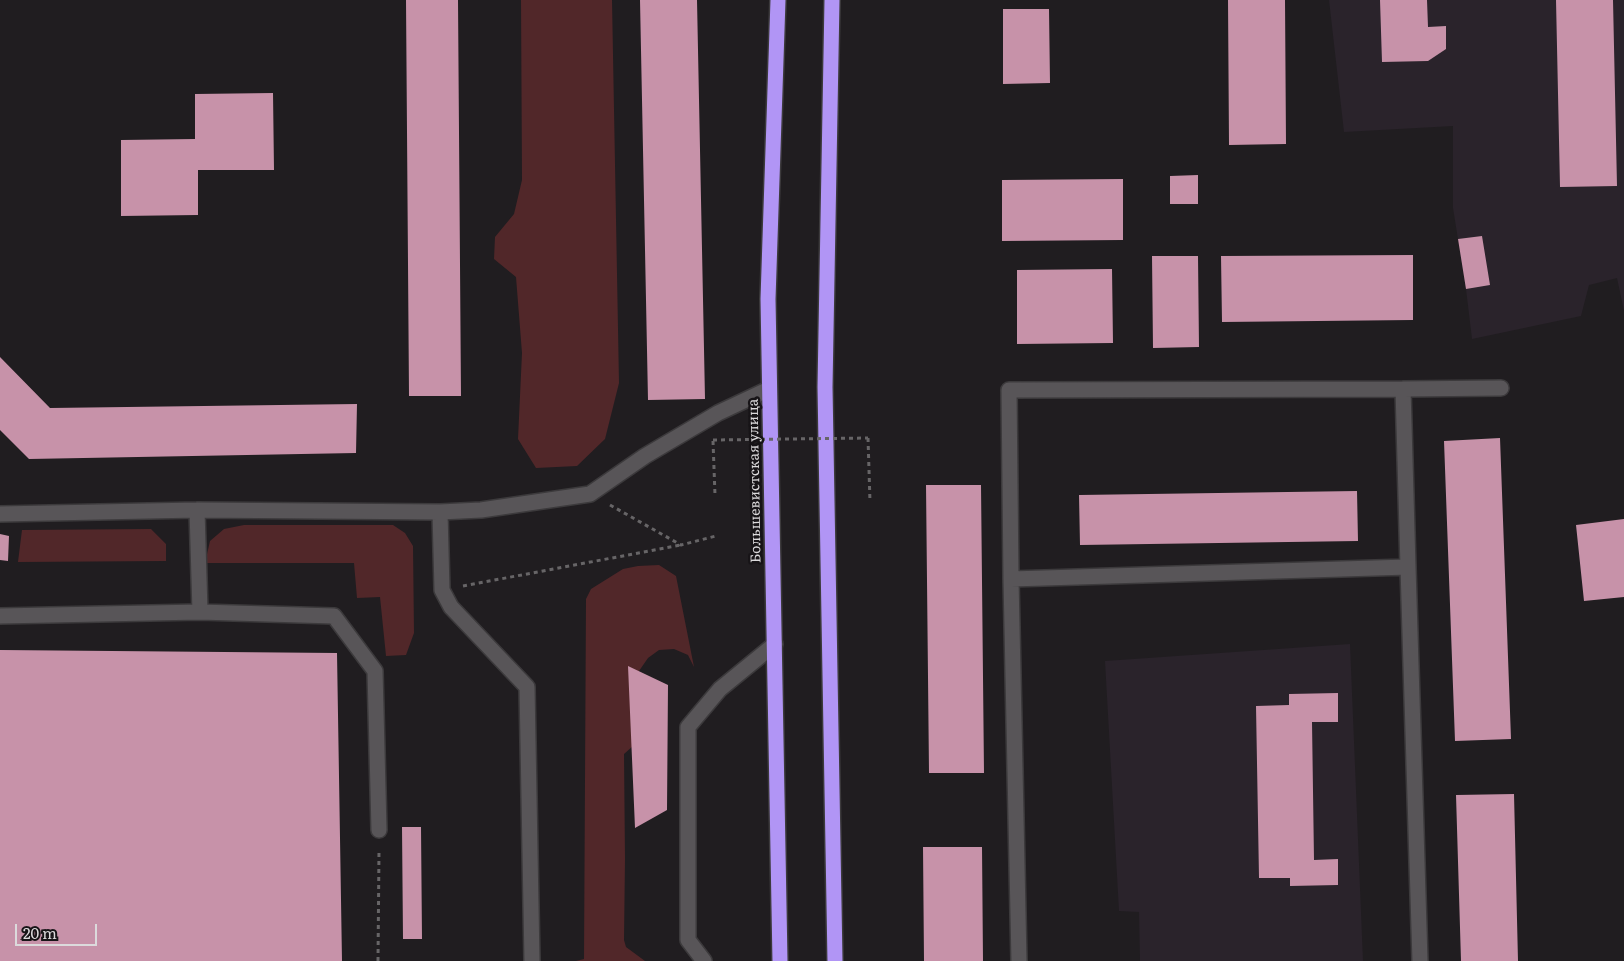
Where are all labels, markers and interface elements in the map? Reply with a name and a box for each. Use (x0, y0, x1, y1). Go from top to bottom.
street label: Большевистская улица (745, 399, 765, 563)
scale bar (18, 914, 100, 946)
text: 20 m (23, 921, 57, 944)

